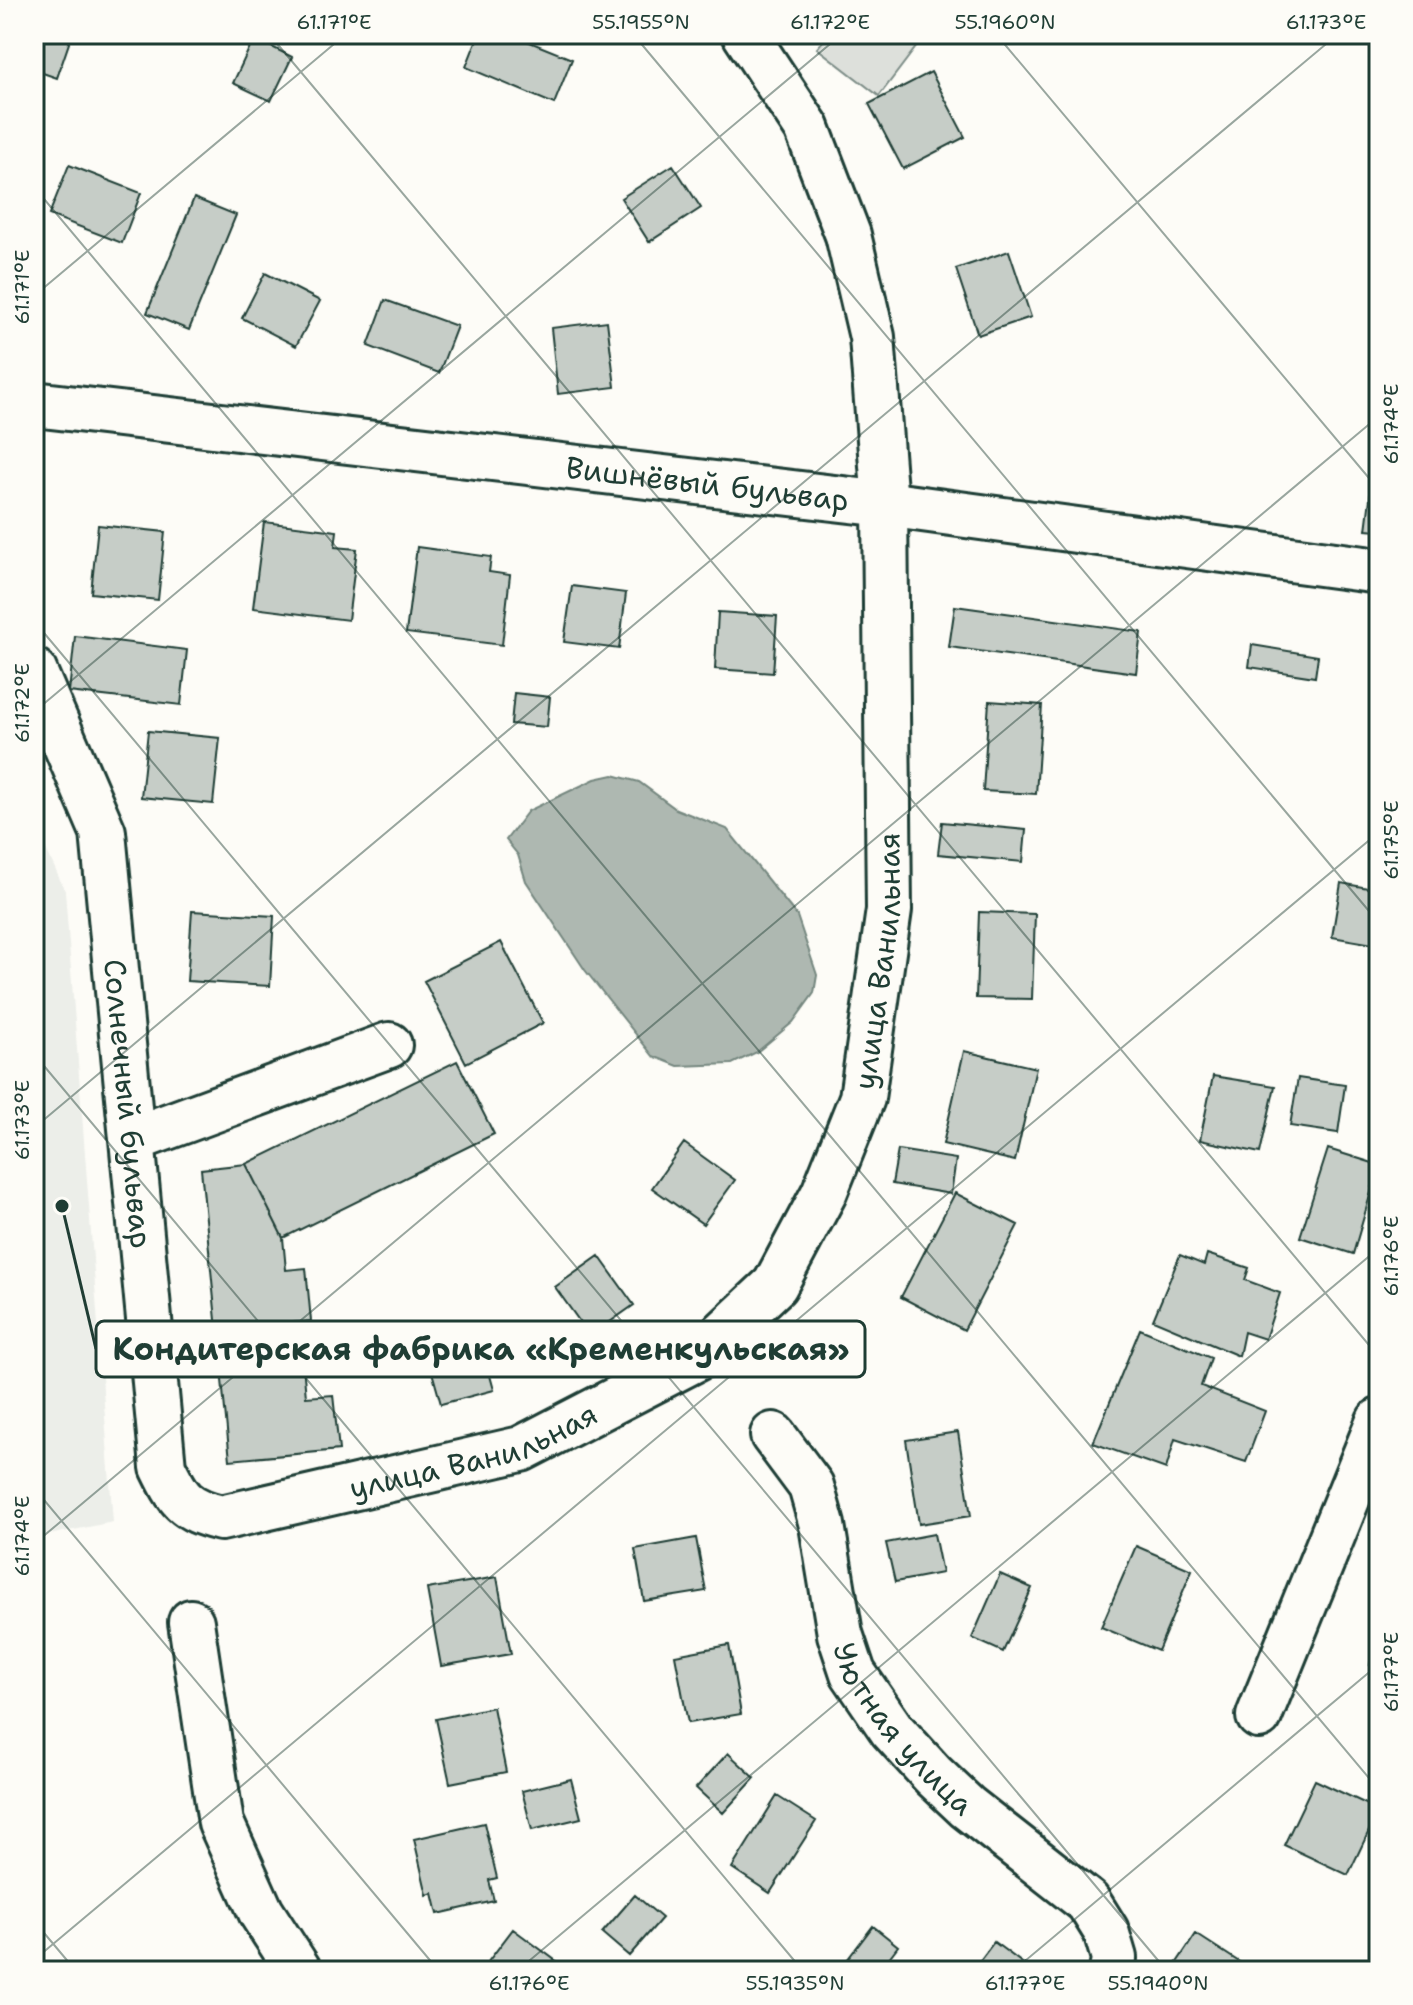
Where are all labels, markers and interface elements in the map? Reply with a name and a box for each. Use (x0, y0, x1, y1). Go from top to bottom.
text: 61.171°E (296, 9, 372, 35)
text: 55.1955°N (592, 9, 690, 35)
text: 61.172°E (790, 9, 870, 35)
text: 55.1960°N (954, 9, 1056, 35)
text: 61.173°E (1286, 9, 1366, 35)
text: 61.171°E (9, 249, 35, 325)
text: 61.174°E (1378, 384, 1404, 464)
street label: Вишнёвый бульвар (564, 446, 851, 520)
text: 61.172°E (9, 663, 35, 743)
text: 61.175°E (1378, 800, 1404, 880)
street label: улица Ванильная (843, 832, 910, 1092)
street label: Солнечный бульвар (95, 957, 163, 1250)
text: 61.173°E (9, 1080, 35, 1160)
text: 61.176°E (1378, 1215, 1404, 1297)
callout: Кондитерская фабрика «Кременкульская» (96, 1321, 865, 1377)
text: Кондитерская фабрика «Кременкульская» (113, 1327, 849, 1370)
street label: улица Ванильная (345, 1393, 604, 1508)
text: 61.174°E (9, 1496, 35, 1576)
text: 61.177°E (1378, 1632, 1404, 1712)
street label: Уютная улица (824, 1637, 984, 1824)
text: 61.176°E (488, 1970, 570, 1996)
text: 55.1935°N (746, 1970, 844, 1996)
text: 61.177°E (985, 1970, 1065, 1996)
text: 55.1940°N (1107, 1970, 1209, 1996)

